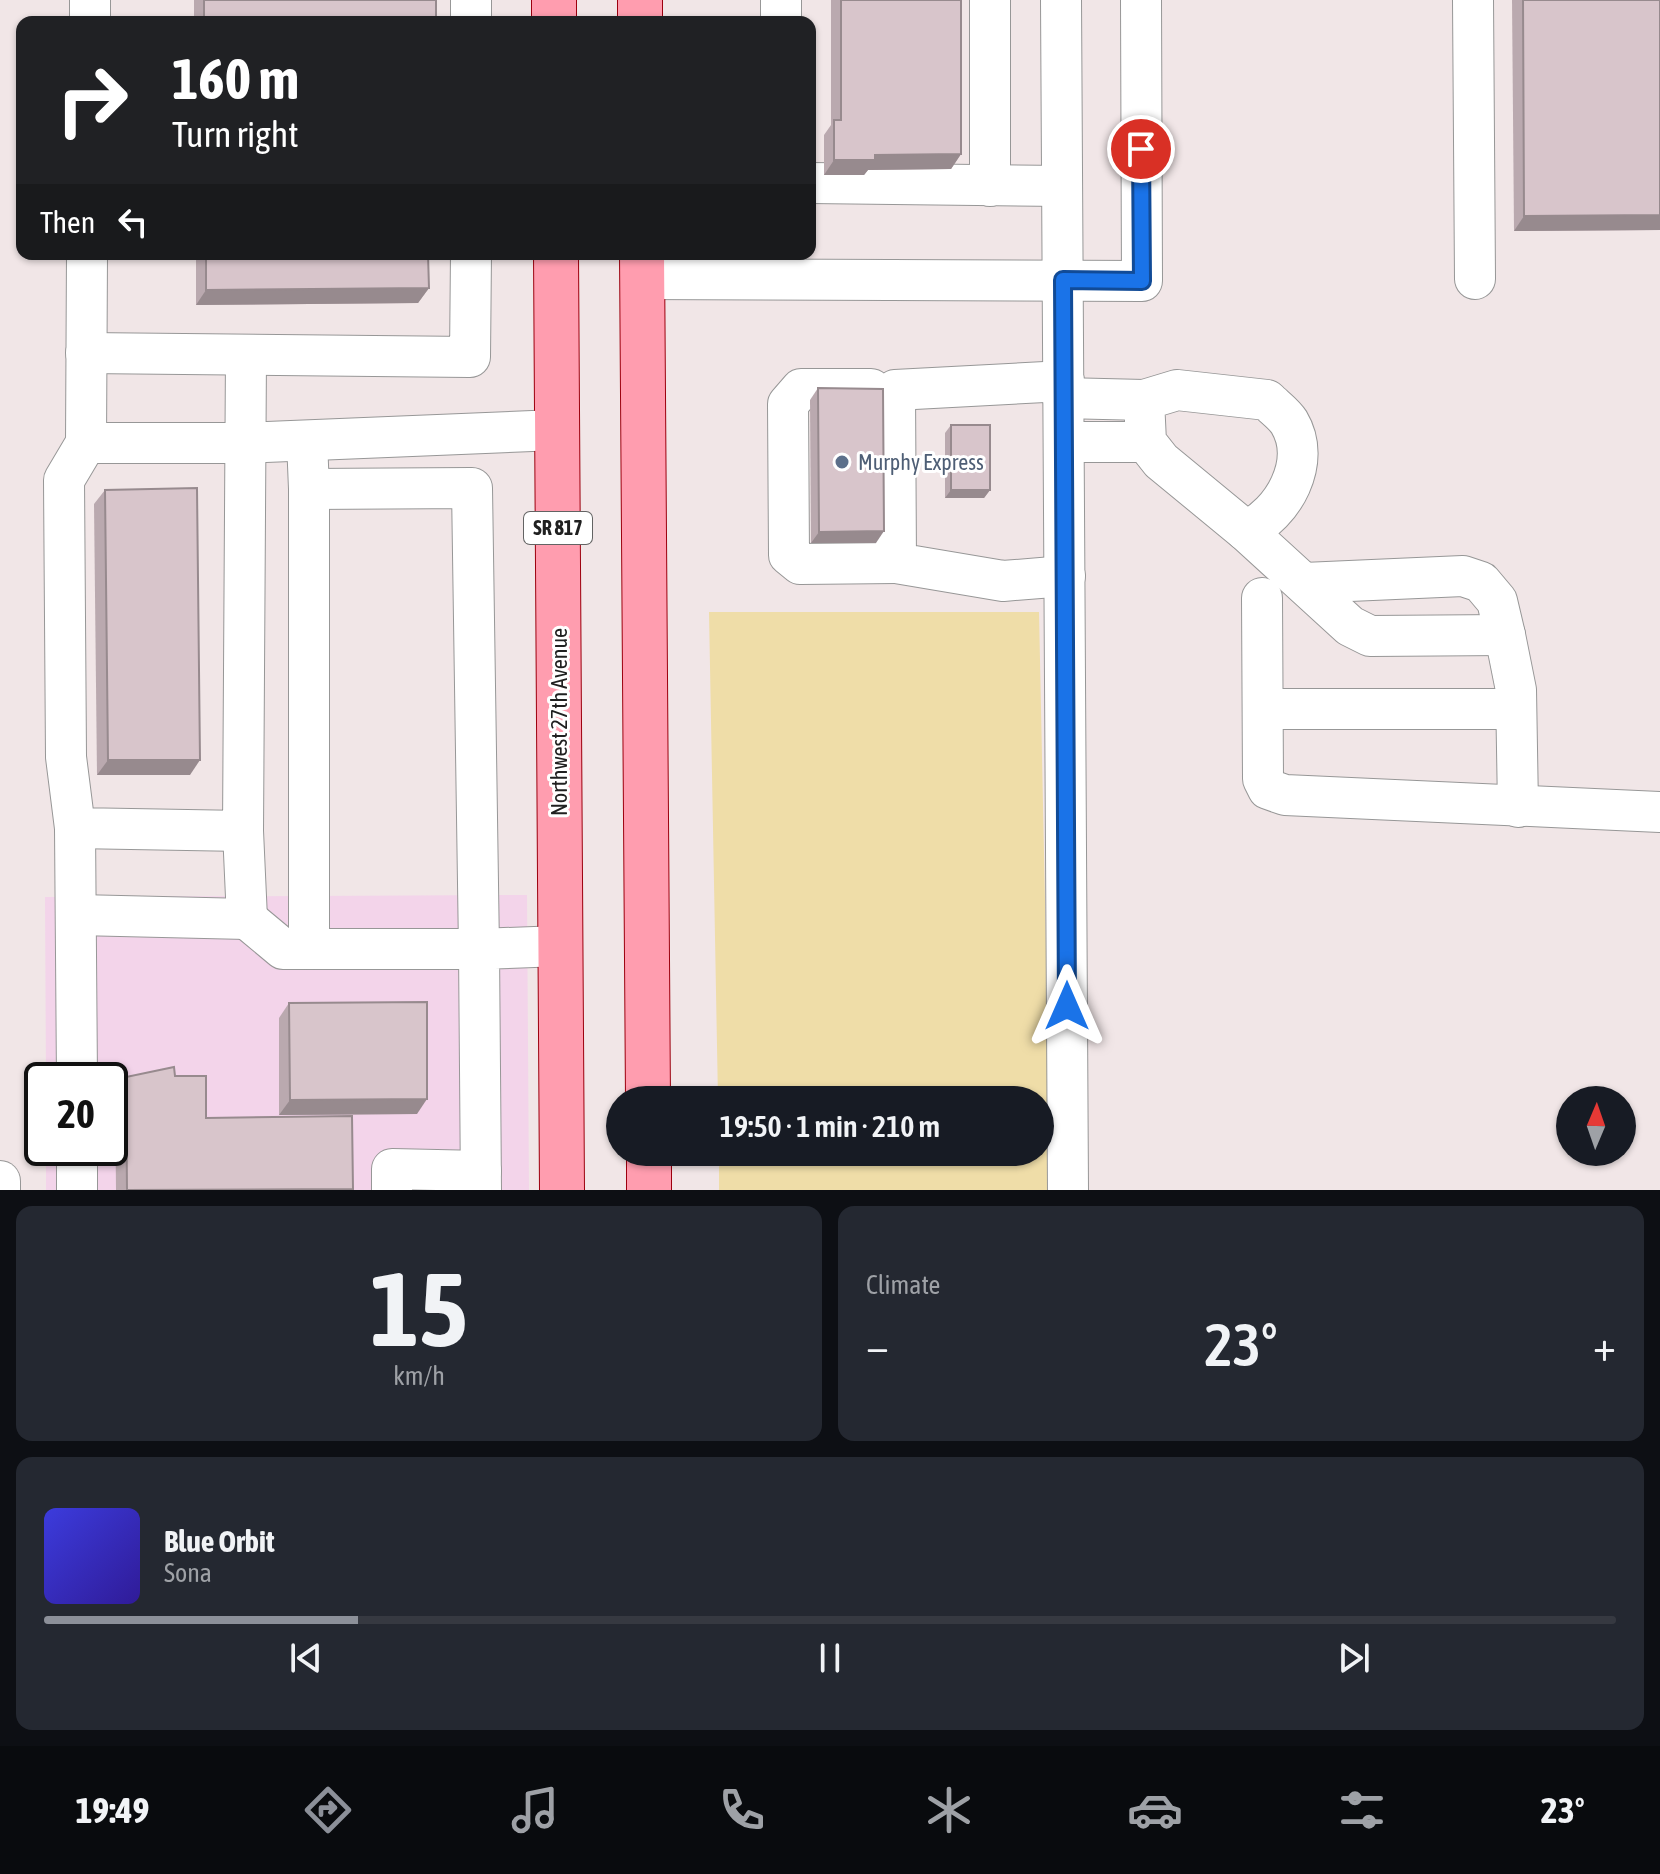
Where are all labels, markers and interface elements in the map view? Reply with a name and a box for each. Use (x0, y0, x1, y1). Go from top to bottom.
text: 160 m (172, 47, 299, 111)
icon: right (40, 48, 144, 152)
text: Turn right (172, 113, 299, 155)
pin (1107, 115, 1175, 183)
icon: arrive (1119, 127, 1163, 171)
icon: left (111, 200, 155, 244)
text: Then (40, 205, 95, 239)
place label: Murphy Express (858, 449, 984, 475)
marker: Murphy Express (833, 453, 851, 471)
road number: SR 817 (524, 512, 592, 544)
street label: Northwest 27th Avenue (546, 628, 572, 816)
position arrow (1025, 964, 1109, 1048)
speed limit sign: 20 (24, 1062, 128, 1166)
north arrow (1556, 1086, 1636, 1166)
map controls (1556, 1086, 1636, 1166)
text: 19:50 · 1 min · 210 m (720, 1109, 940, 1143)
text: 15 (370, 1249, 468, 1368)
text: Climate (866, 1270, 940, 1300)
text: 23° (1205, 1310, 1277, 1379)
text: − (866, 1320, 889, 1370)
text: + (1593, 1320, 1616, 1370)
text: km/h (393, 1361, 445, 1391)
text: Blue Orbit (164, 1524, 275, 1558)
text: Sona (164, 1558, 212, 1588)
icon: previous (284, 1636, 328, 1680)
icon: pause (808, 1636, 852, 1680)
icon: next (1332, 1636, 1376, 1680)
icon: directions (300, 1782, 356, 1838)
icon: music (507, 1782, 563, 1838)
icon: phone (714, 1782, 770, 1838)
icon: climate (921, 1782, 977, 1838)
icon: car (1127, 1782, 1183, 1838)
icon: filters (1334, 1782, 1390, 1838)
text: 19:49 (75, 1789, 149, 1831)
text: 23° (1541, 1789, 1585, 1831)

